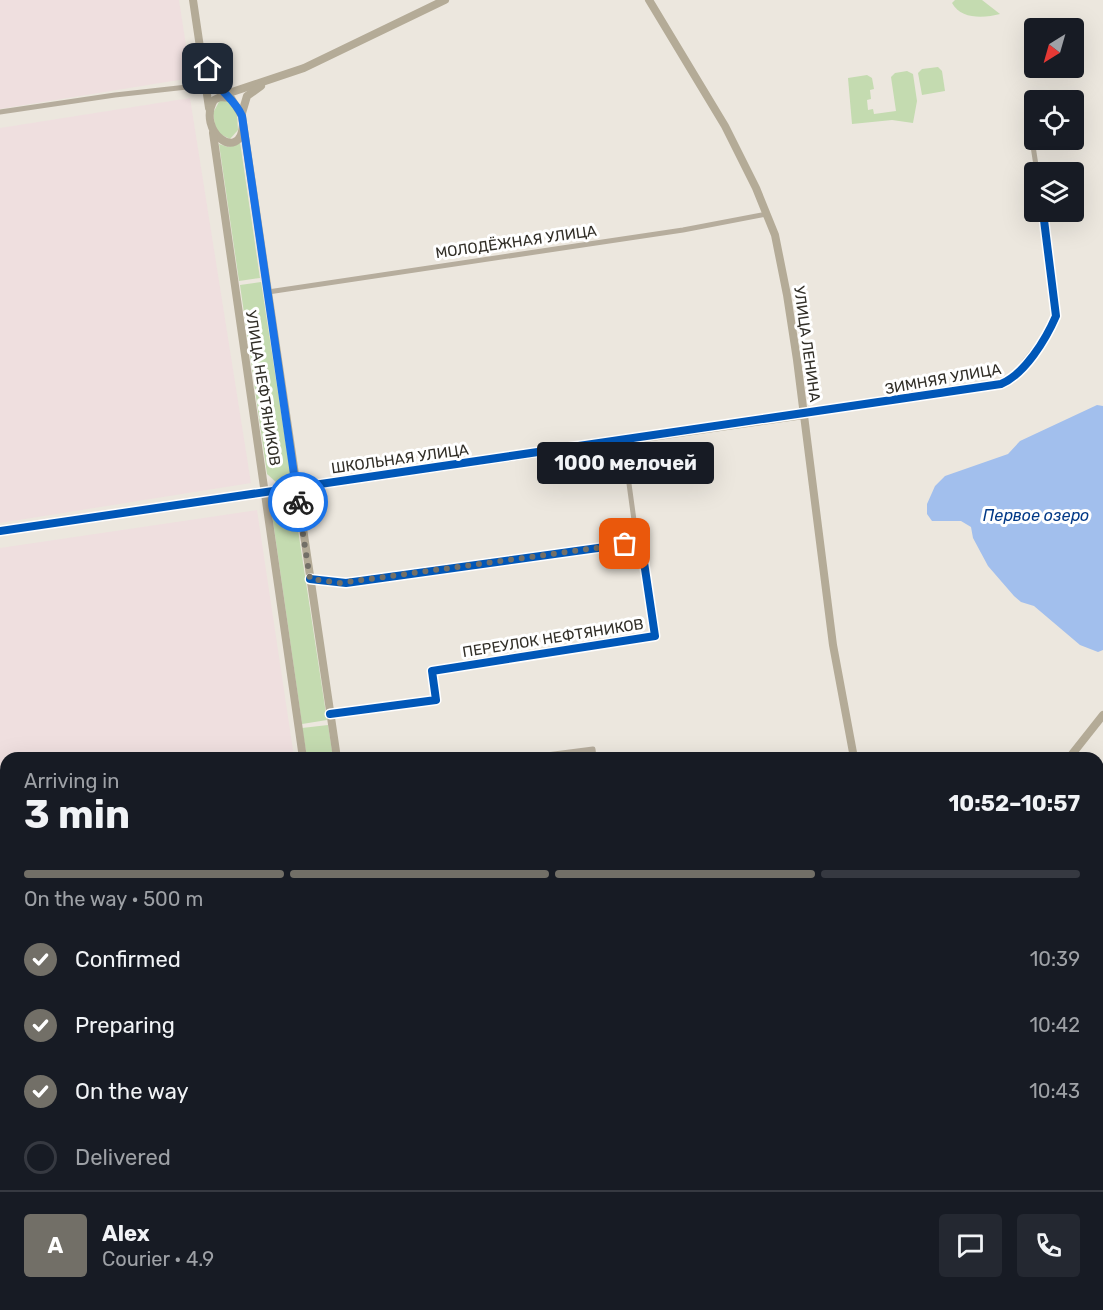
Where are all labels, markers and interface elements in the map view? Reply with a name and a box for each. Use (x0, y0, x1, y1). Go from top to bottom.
north arrow (1024, 18, 1084, 78)
map controls (1024, 18, 1084, 222)
pin (182, 43, 233, 94)
icon: home (191, 52, 224, 85)
button: locate (1024, 90, 1084, 150)
button: layers (1024, 162, 1084, 222)
street label: МОЛОДЁЖНАЯ УЛИЦА (434, 222, 598, 262)
street label: УЛИЦА ЛЕНИНА (790, 285, 824, 403)
street label: УЛИЦА НЕФТЯНИКОВ (242, 309, 284, 467)
street label: ЗИМНЯЯ УЛИЦА (883, 360, 1003, 398)
street label: ШКОЛЬНАЯ УЛИЦА (330, 440, 470, 478)
callout: 1000 мелочей (536, 442, 714, 484)
text: 1000 мелочей (554, 451, 697, 475)
courier (268, 472, 328, 532)
icon: bike (282, 486, 315, 519)
water label: Первое озеро (983, 506, 1089, 525)
pin (599, 518, 650, 569)
icon: bag (608, 527, 641, 560)
street label: ПЕРЕУЛОК НЕФТЯНИКОВ (461, 615, 645, 661)
text: Arriving in (24, 769, 119, 793)
text: 10:52–10:57 (948, 790, 1080, 817)
text: 3 min (24, 792, 130, 838)
text: On the way · 500 m (24, 887, 203, 911)
icon: check (24, 943, 57, 976)
text: Confirmed (75, 946, 181, 973)
text: 10:39 (1030, 947, 1080, 971)
icon: check (24, 1009, 57, 1042)
text: Preparing (75, 1012, 175, 1039)
text: 10:42 (1029, 1013, 1080, 1037)
icon: check (24, 1075, 57, 1108)
text: On the way (75, 1078, 189, 1105)
text: 10:43 (1029, 1079, 1080, 1103)
text: Delivered (75, 1144, 171, 1171)
button: chat (939, 1214, 1002, 1277)
button: phone (1017, 1214, 1080, 1277)
text: Alex (102, 1220, 150, 1247)
text: A (48, 1232, 63, 1259)
text: Courier · 4.9 (102, 1247, 214, 1271)

